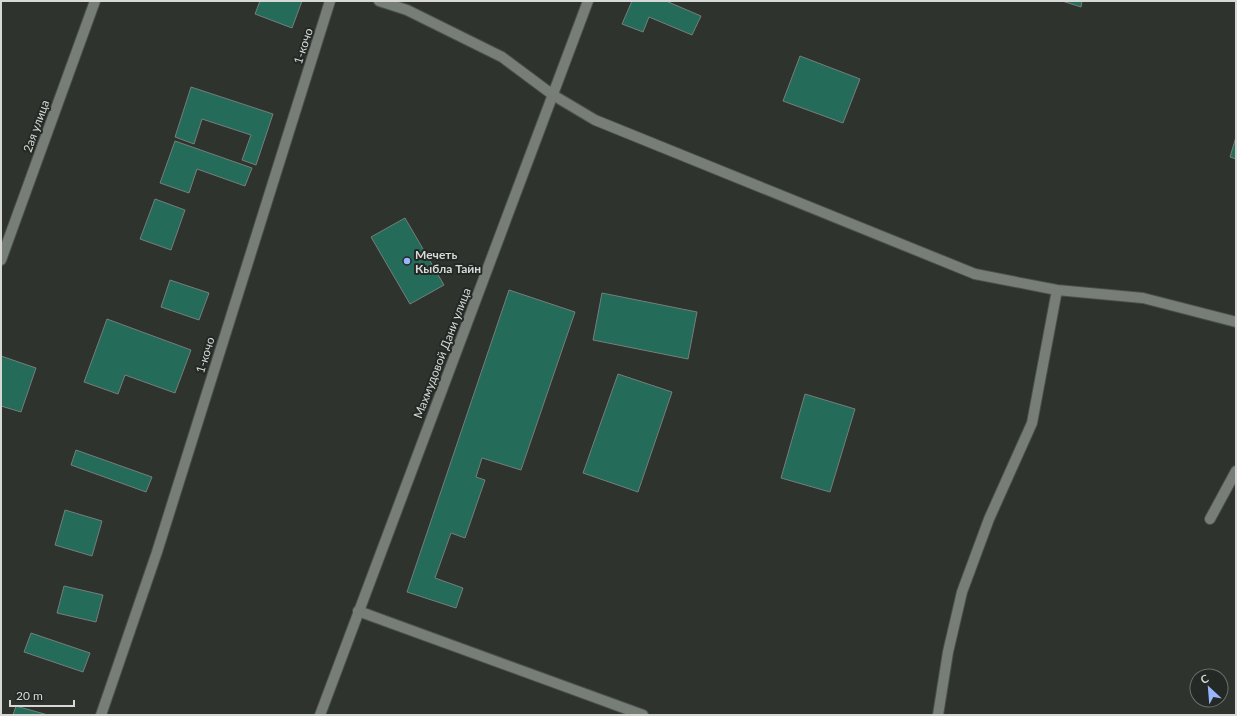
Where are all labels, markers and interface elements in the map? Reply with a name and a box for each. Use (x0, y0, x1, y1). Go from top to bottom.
street label: 1-кочо (290, 26, 316, 66)
street label: 2ая улица (20, 98, 52, 154)
place label: Мечеть Кыбла Тайн (415, 247, 481, 276)
marker: Мечеть Кыбла Тайн (402, 256, 412, 266)
street label: Махмудовой Дани улица (410, 286, 474, 420)
street label: 1-кочо (192, 335, 218, 375)
north arrow (1189, 668, 1229, 708)
text: С (1198, 671, 1211, 686)
scale bar (10, 682, 74, 708)
text: 20 m (16, 688, 43, 703)

